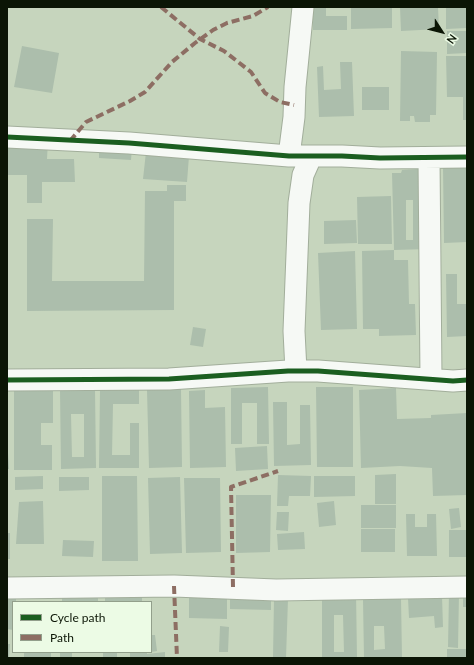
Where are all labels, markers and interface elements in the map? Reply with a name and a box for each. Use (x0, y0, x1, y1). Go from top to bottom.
north arrow (422, 12, 462, 52)
text: N (444, 32, 460, 47)
legend (12, 601, 152, 653)
text: Cycle path (50, 610, 105, 625)
text: Path (50, 630, 74, 645)

